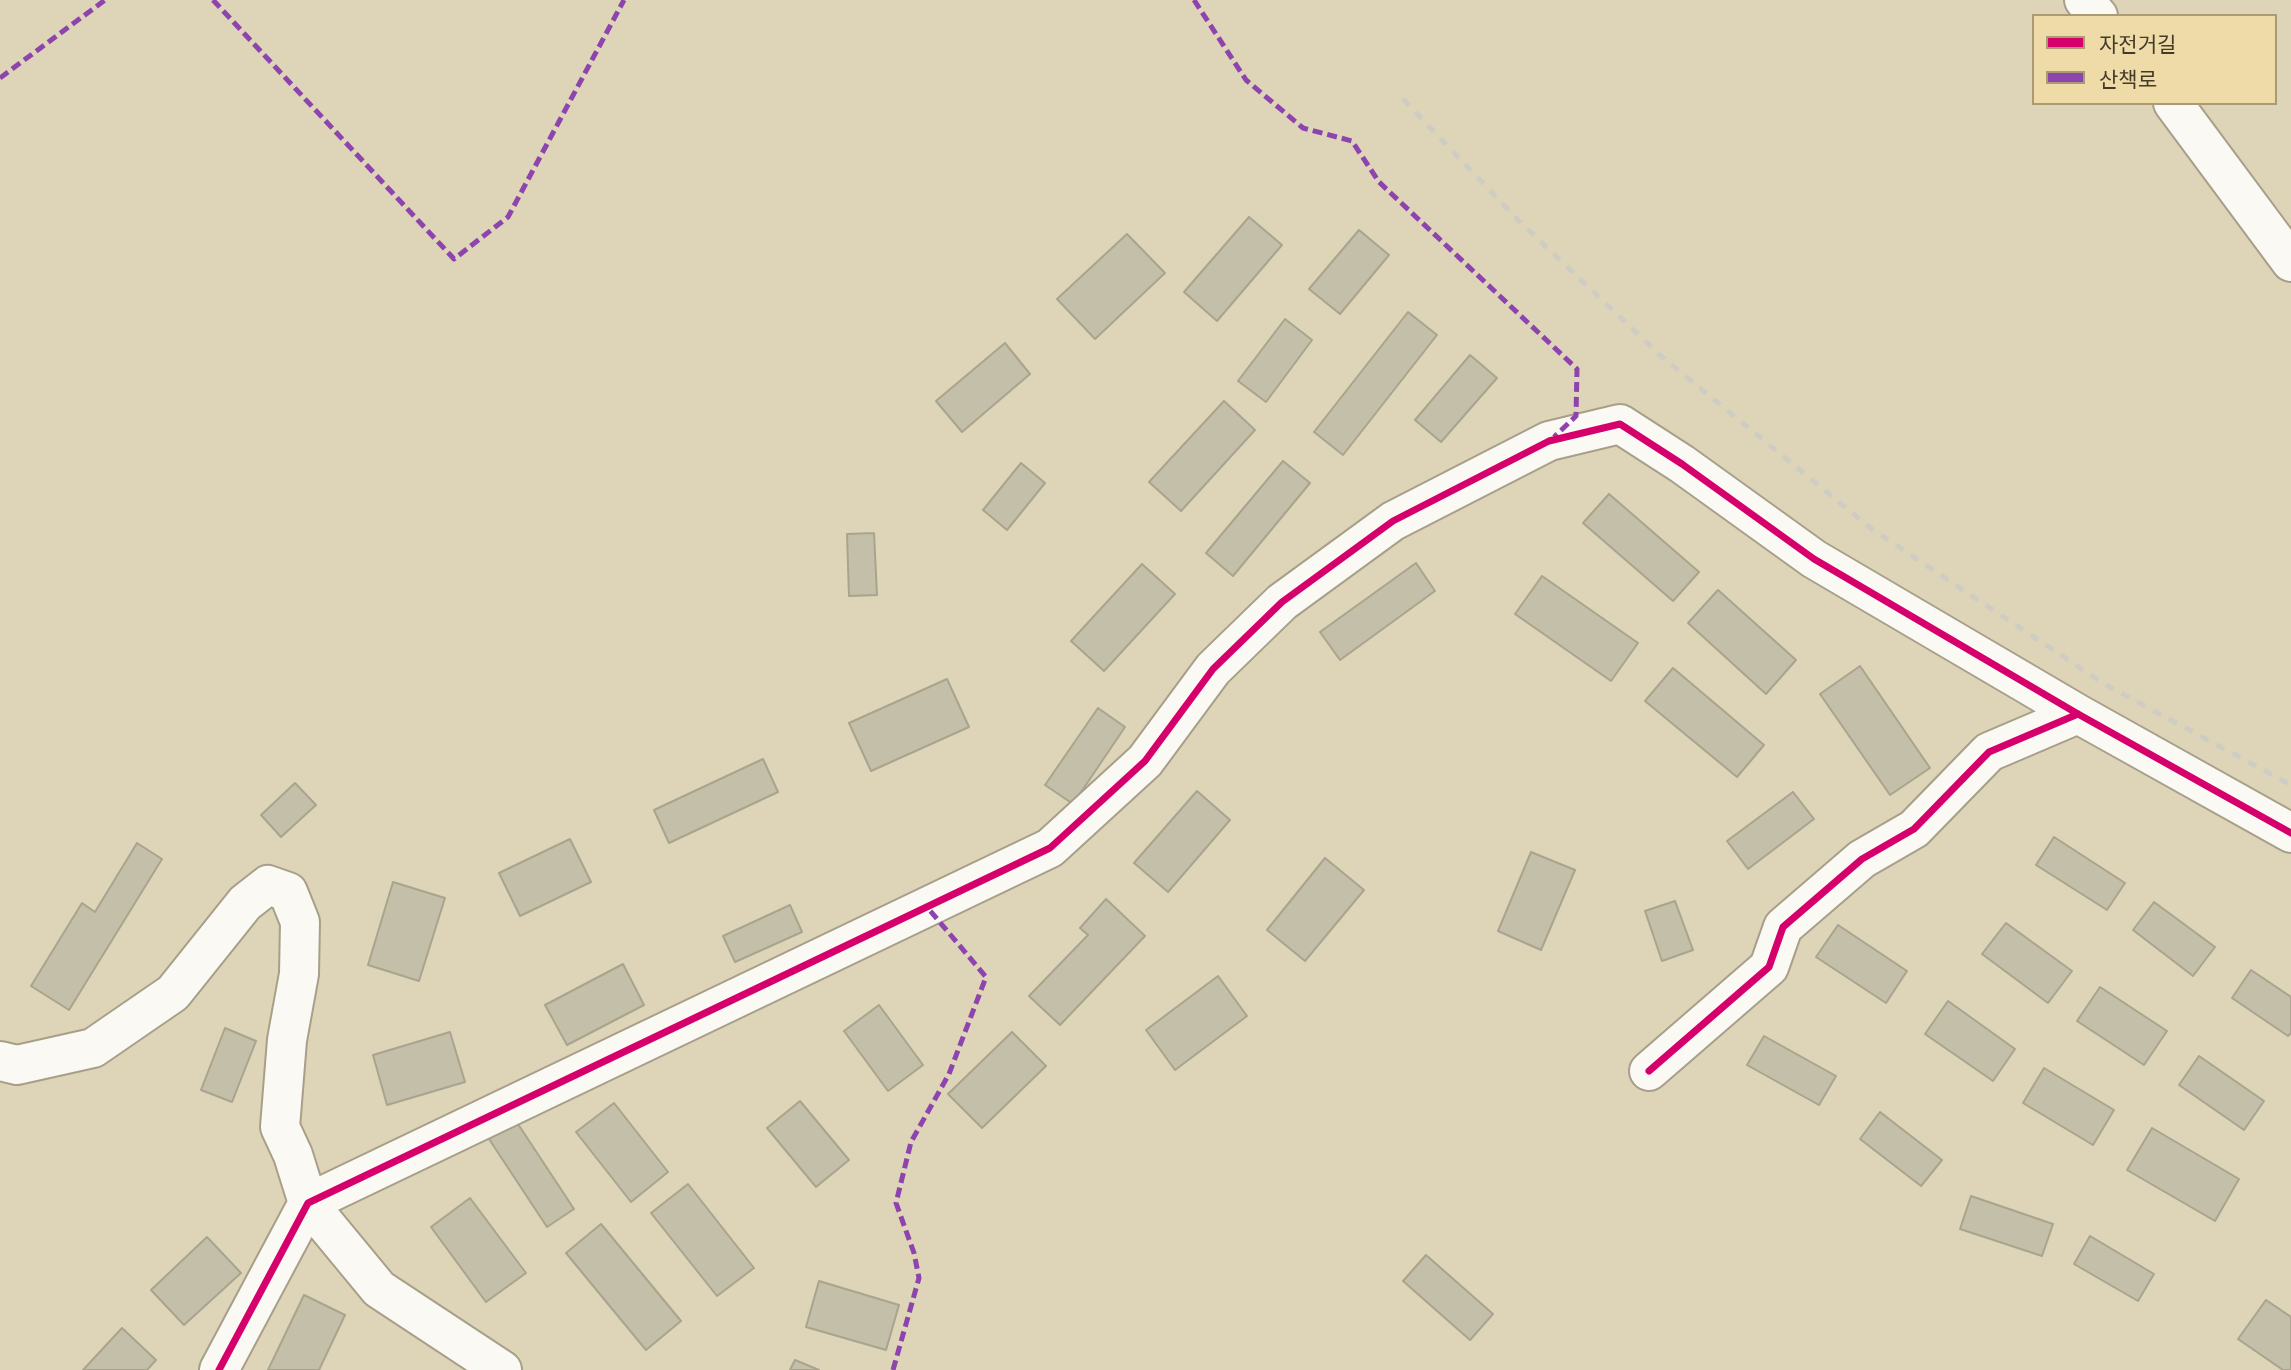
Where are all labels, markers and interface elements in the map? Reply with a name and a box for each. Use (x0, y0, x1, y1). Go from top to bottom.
legend (2032, 14, 2277, 105)
text: 자전거길 (2099, 30, 2176, 58)
text: 산책로 (2099, 65, 2157, 93)

